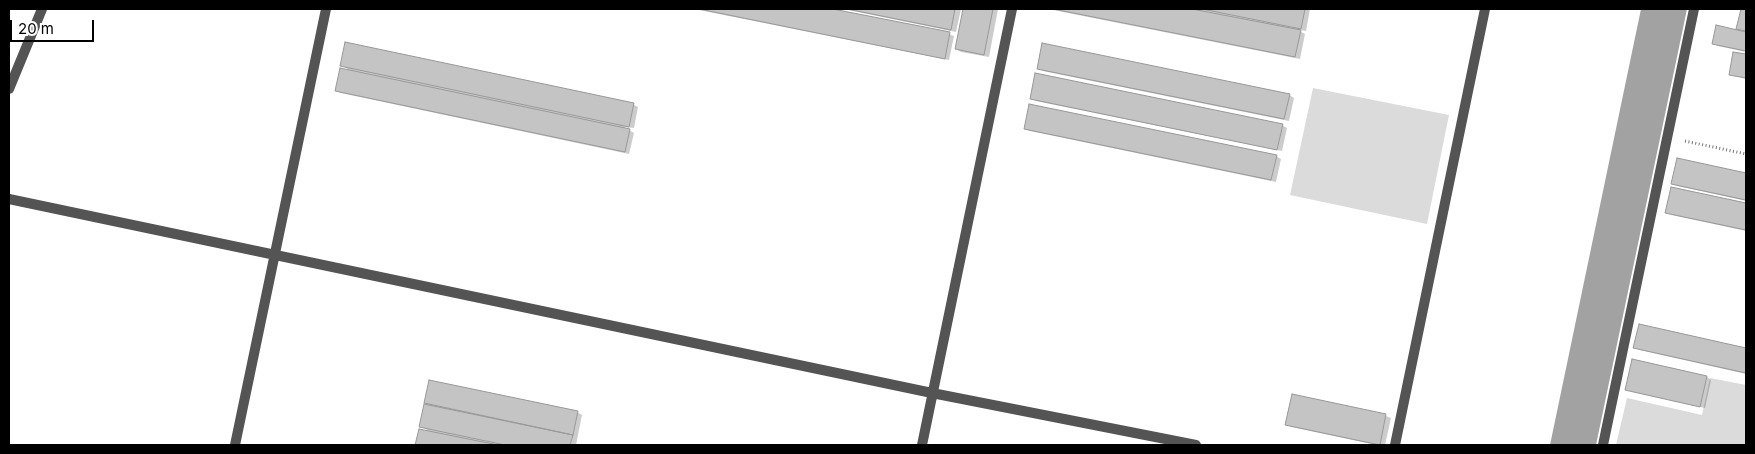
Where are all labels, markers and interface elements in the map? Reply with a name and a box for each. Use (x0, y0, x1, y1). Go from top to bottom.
scale bar (12, 10, 96, 42)
text: 20 m (18, 19, 54, 38)

